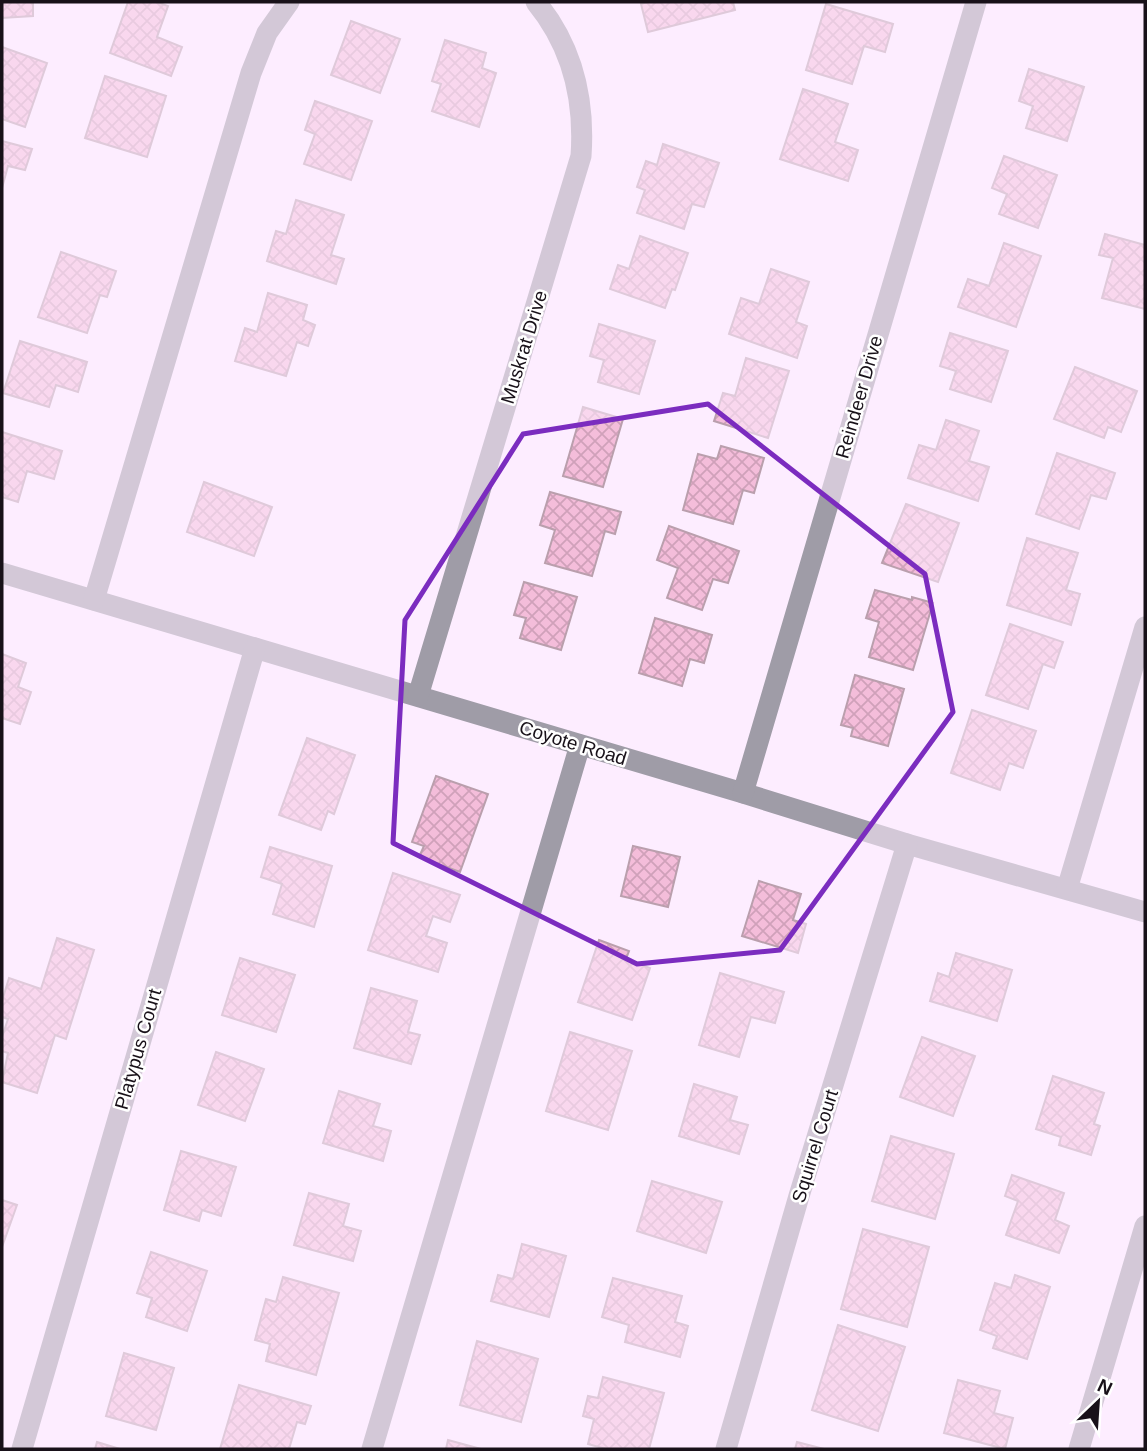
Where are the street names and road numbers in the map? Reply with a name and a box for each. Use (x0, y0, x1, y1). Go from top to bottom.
street label: Muskrat Drive (497, 288, 551, 406)
street label: Reindeer Drive (831, 333, 887, 461)
street label: Coyote Road (517, 717, 629, 769)
street label: Platypus Court (111, 986, 165, 1112)
street label: Squirrel Court (788, 1086, 842, 1205)

